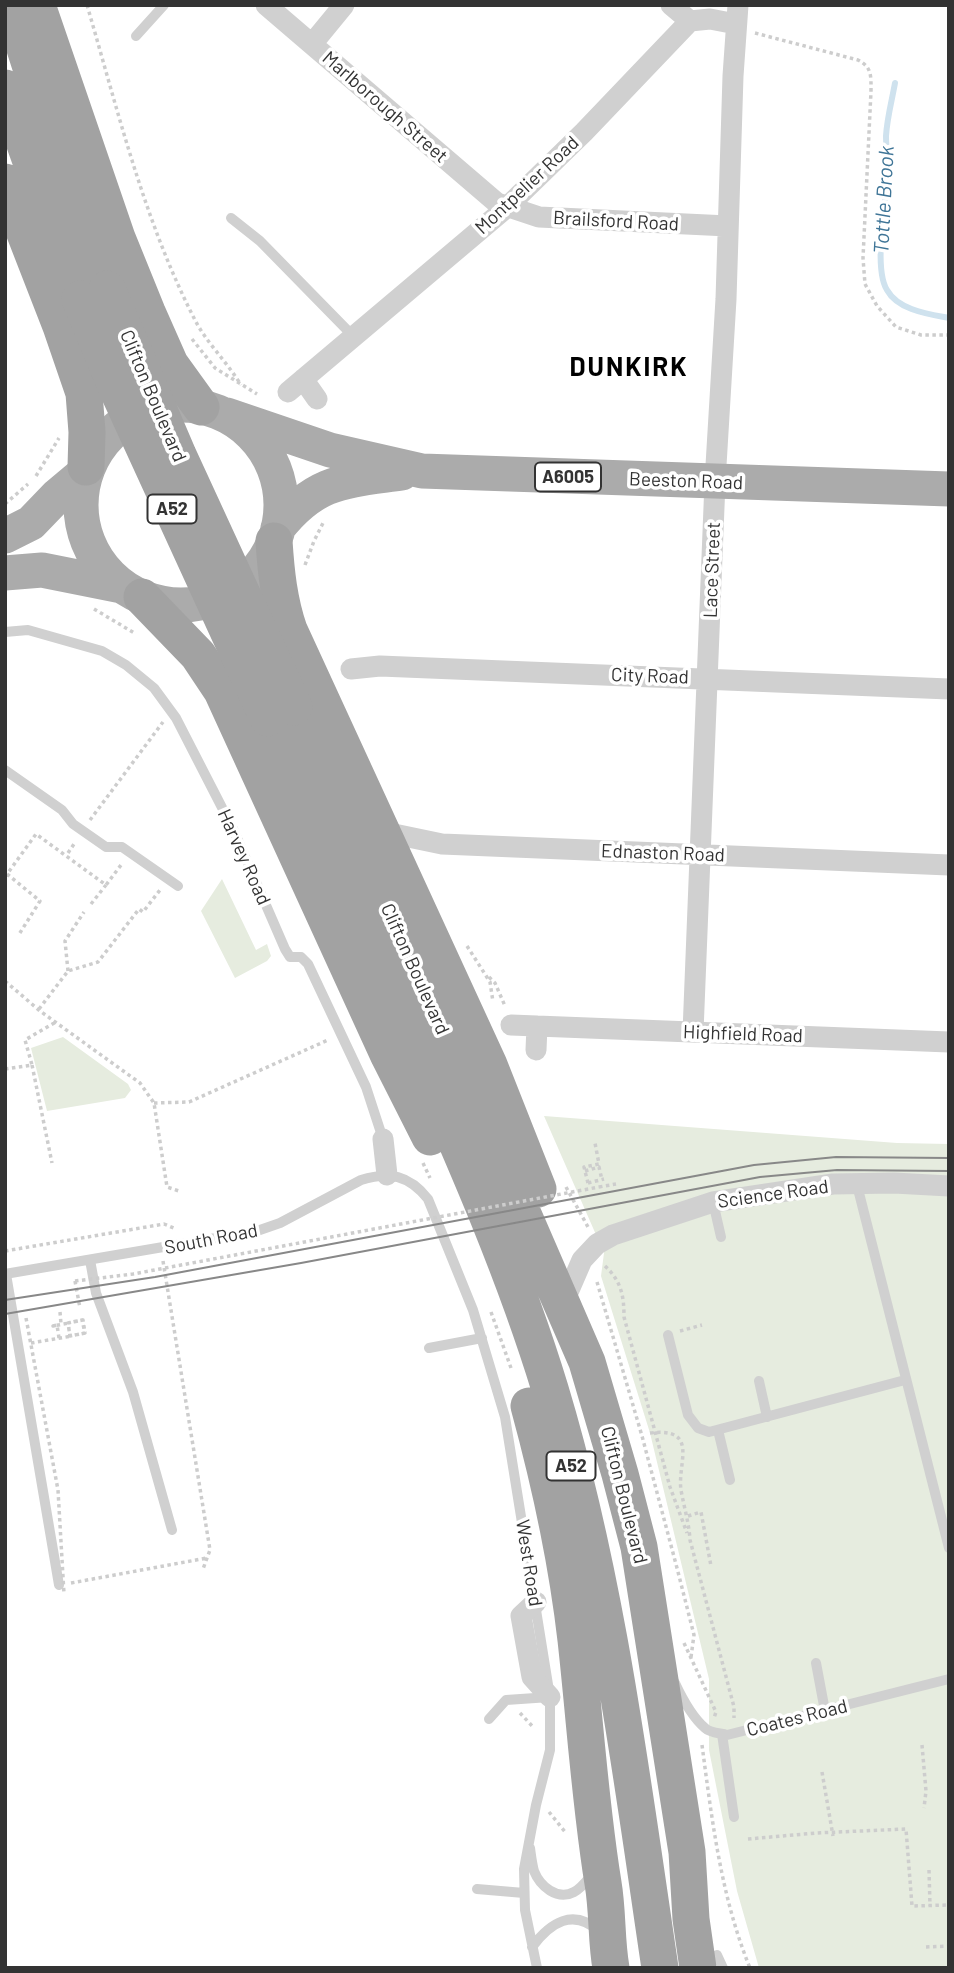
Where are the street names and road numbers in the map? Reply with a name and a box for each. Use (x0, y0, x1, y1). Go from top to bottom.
street label: Marlborough Street (318, 46, 452, 168)
street label: Montpelier Road (470, 131, 584, 239)
street label: Brailsford Road (552, 206, 680, 236)
street label: Clifton Boulevard (115, 327, 191, 465)
road number: A6005 (535, 462, 601, 491)
street label: Beeston Road (629, 468, 743, 494)
road number: A52 (148, 494, 196, 524)
street label: Lace Street (699, 522, 725, 618)
street label: City Road (611, 663, 689, 689)
street label: Harvey Road (213, 805, 275, 909)
street label: Ednaston Road (601, 839, 725, 867)
street label: Clifton Boulevard (376, 900, 454, 1038)
street label: Highfield Road (683, 1021, 803, 1047)
street label: Science Road (716, 1175, 830, 1213)
street label: South Road (162, 1219, 260, 1259)
street label: Clifton Boulevard (596, 1424, 652, 1566)
road number: A52 (546, 1451, 596, 1480)
street label: West Road (511, 1518, 547, 1608)
street label: Coates Road (744, 1694, 850, 1742)

